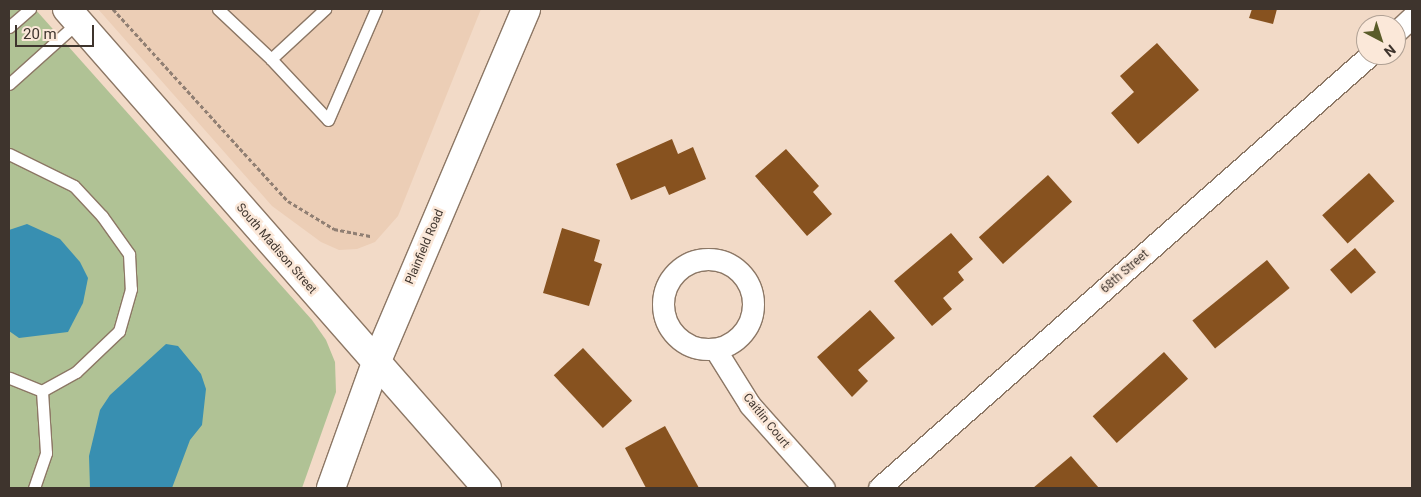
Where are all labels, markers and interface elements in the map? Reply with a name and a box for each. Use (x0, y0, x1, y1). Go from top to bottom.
scale bar (18, 15, 96, 47)
north arrow (1356, 15, 1406, 65)
text: 20 m (23, 25, 57, 43)
text: N (1381, 41, 1399, 60)
street label: South Madison Street (233, 201, 319, 297)
street label: Plainfield Road (403, 207, 447, 287)
street label: 68th Street (1098, 247, 1152, 297)
street label: Caitlin Court (740, 391, 792, 451)

